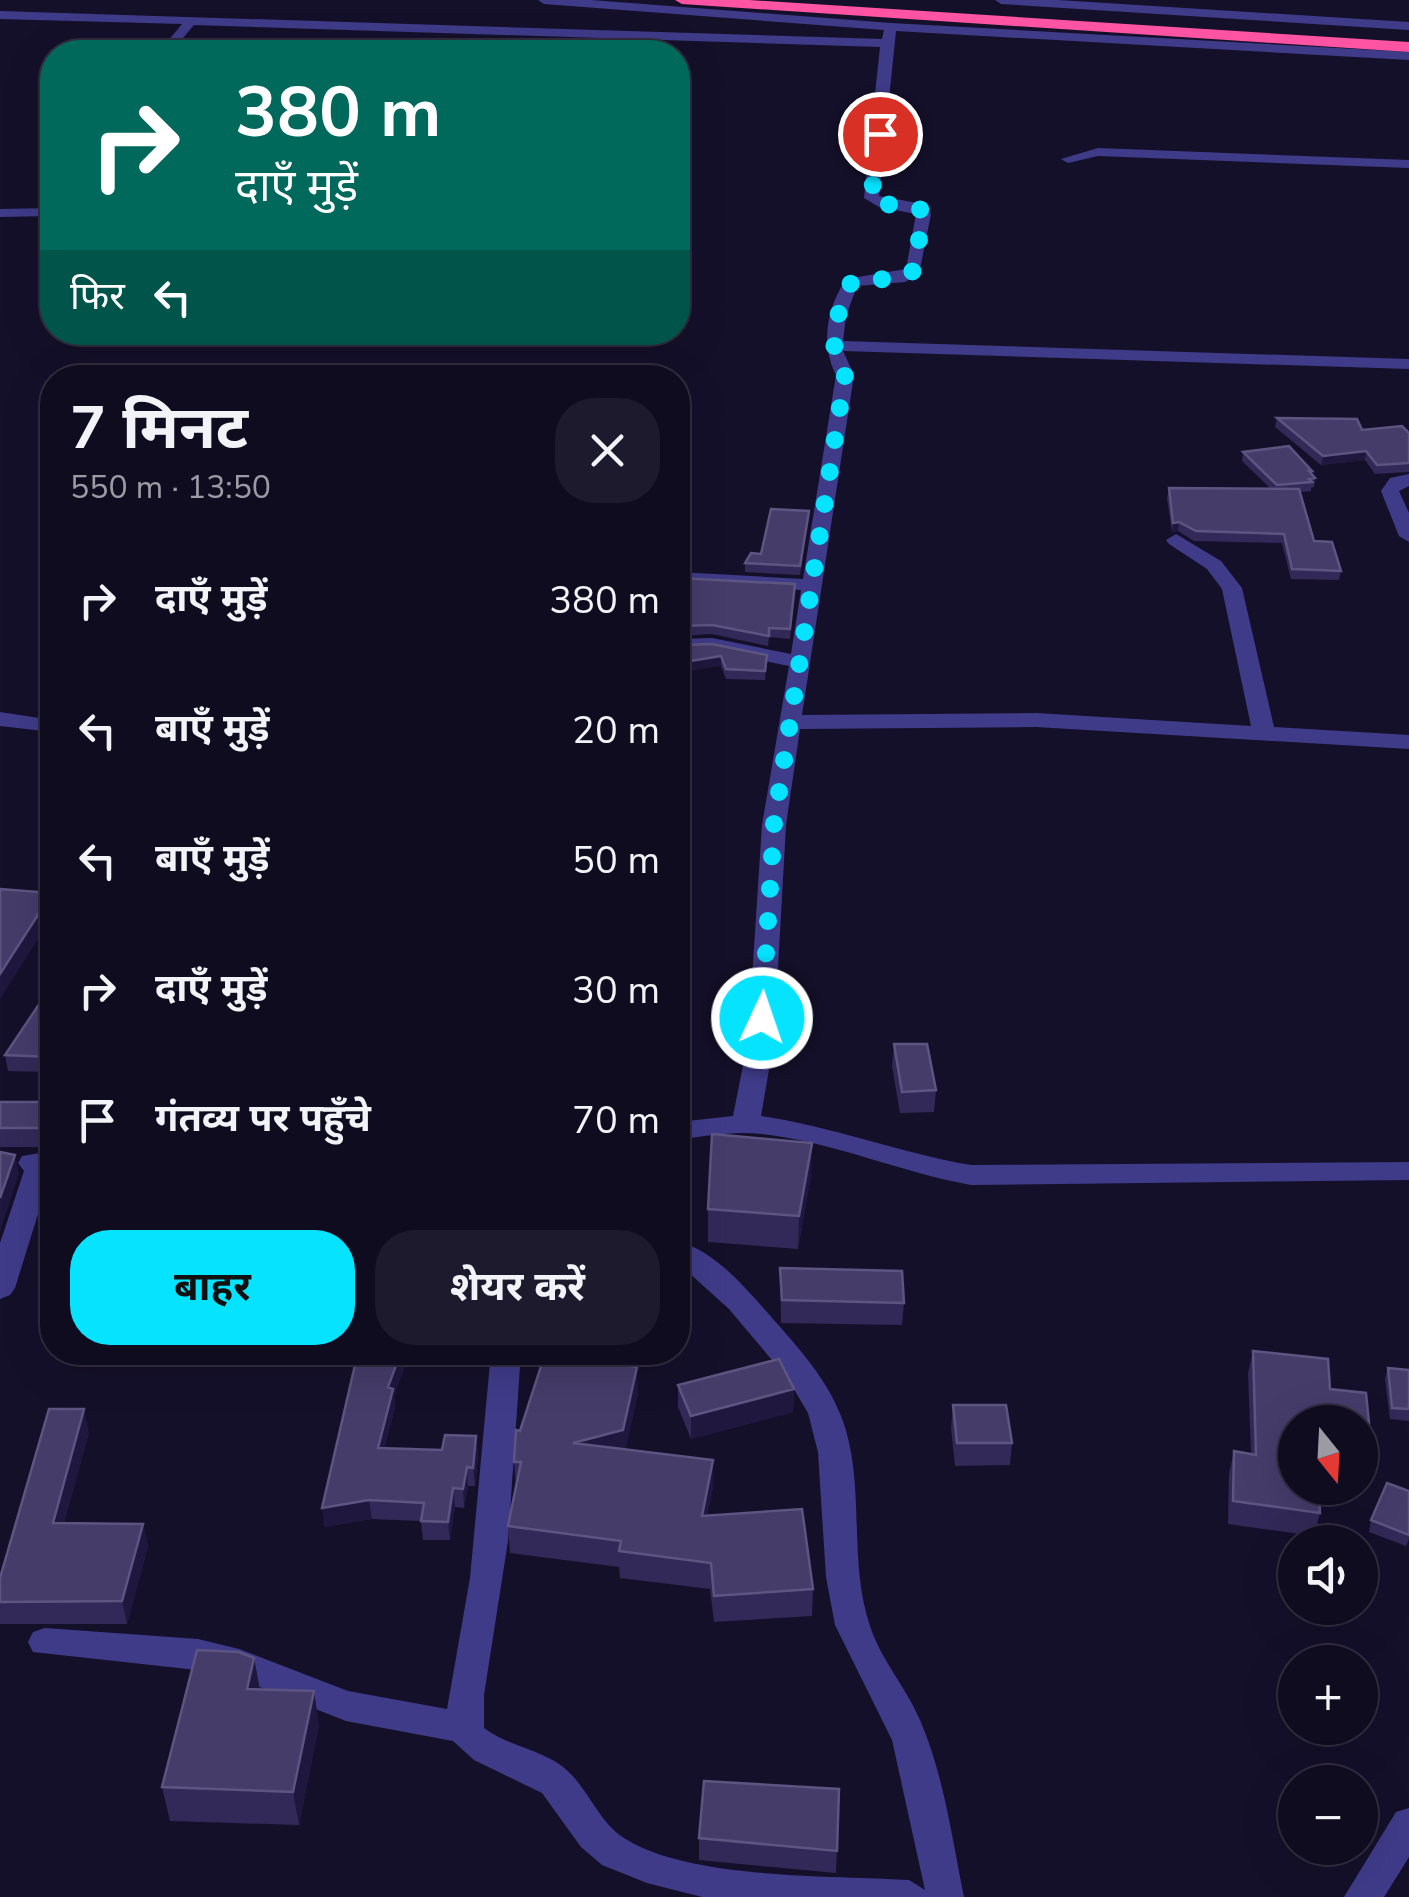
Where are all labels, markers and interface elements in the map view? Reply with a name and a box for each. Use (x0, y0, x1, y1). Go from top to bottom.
text: 380 m (235, 65, 441, 161)
icon: right (70, 80, 200, 210)
pin (838, 92, 923, 177)
icon: arrive (853, 107, 908, 162)
text: दाएँ मुड़ें (235, 156, 358, 217)
icon: left (145, 270, 200, 325)
text: फिर (70, 271, 125, 322)
text: 7 मिनट (70, 387, 248, 469)
button: close (555, 398, 660, 503)
text: 550 m · 13:50 (70, 466, 271, 509)
icon: right (70, 573, 125, 628)
text: दाएँ मुड़ें (155, 573, 267, 624)
text: 380 m (549, 575, 660, 626)
icon: left (70, 703, 125, 758)
text: बाएँ मुड़ें (155, 703, 269, 754)
text: 20 m (572, 705, 660, 756)
icon: left (70, 833, 125, 888)
text: बाएँ मुड़ें (155, 833, 269, 884)
text: 50 m (572, 835, 660, 886)
icon: right (70, 963, 125, 1018)
text: दाएँ मुड़ें (155, 963, 267, 1014)
text: 30 m (572, 965, 660, 1016)
position arrow (710, 966, 814, 1070)
icon: arrive (70, 1093, 125, 1148)
text: गंतव्य पर पहुँचे (155, 1093, 371, 1144)
text: 70 m (572, 1095, 660, 1146)
button: बाहर (70, 1230, 355, 1345)
button: शेयर करें (375, 1230, 660, 1345)
north arrow (1278, 1405, 1378, 1505)
map controls (1278, 1405, 1378, 1865)
button: sound (1278, 1525, 1378, 1625)
button: + (1278, 1645, 1378, 1745)
button: − (1278, 1765, 1378, 1865)

